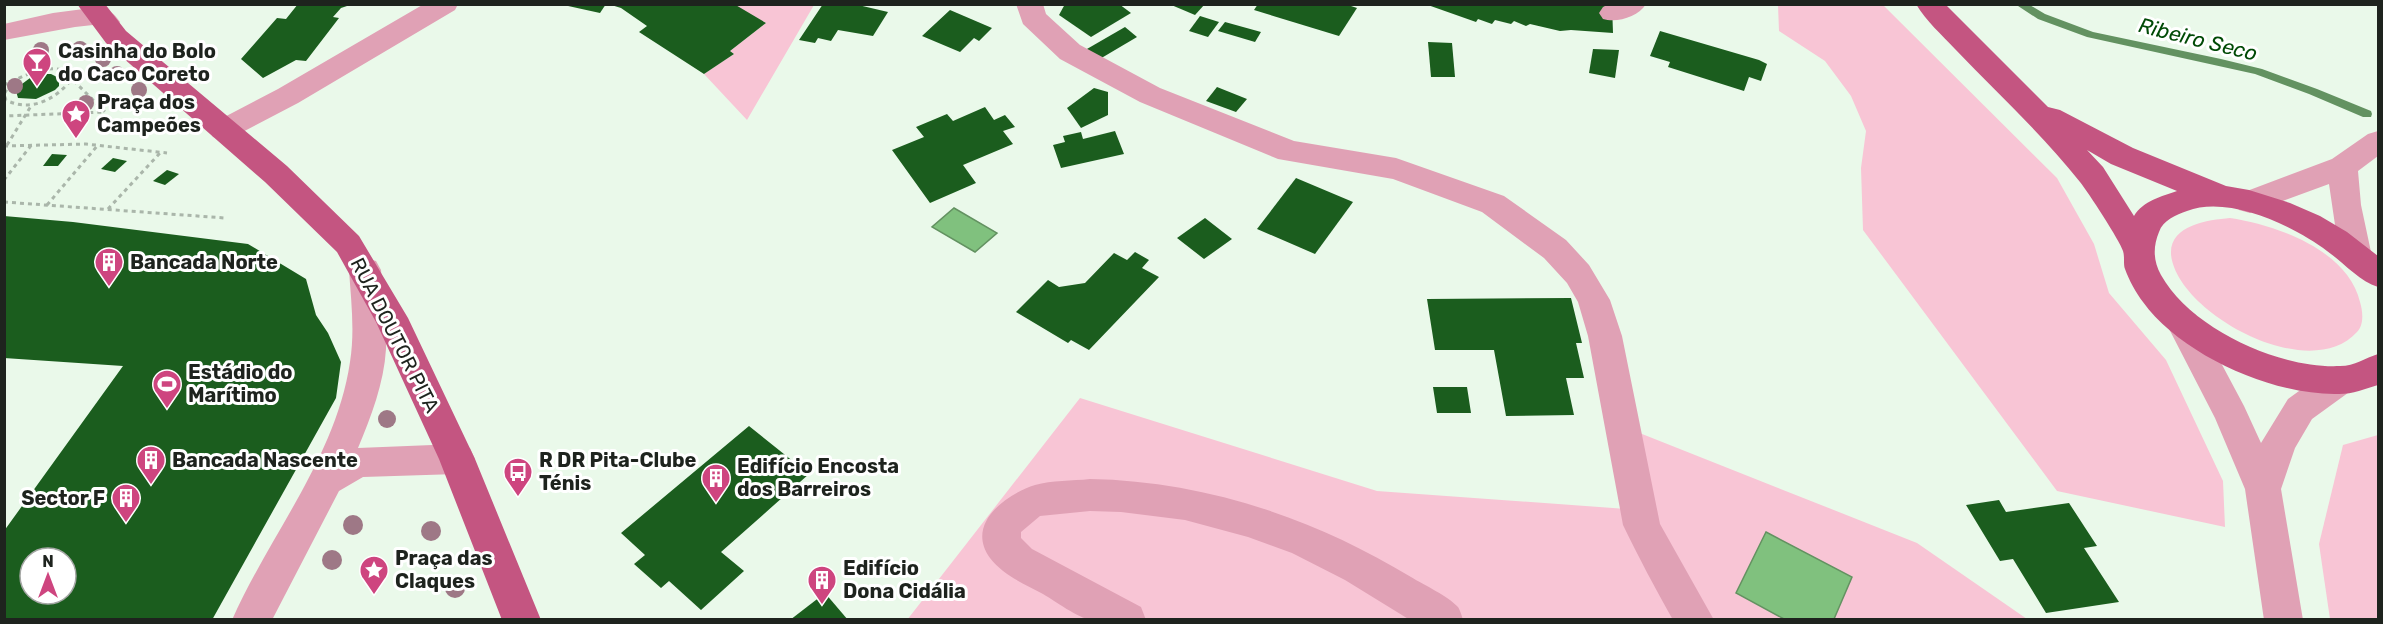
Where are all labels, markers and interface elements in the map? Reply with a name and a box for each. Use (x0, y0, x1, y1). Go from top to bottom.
water label: Ribeiro Seco (2136, 12, 2260, 66)
place label: Casinha do Bolo do Caco Coreto (58, 39, 216, 86)
bar icon: Casinha do Bolo do Caco Coreto (21, 46, 53, 88)
place label: Praça dos Campeões (97, 90, 201, 137)
place icon: Praça dos Campeões (60, 98, 92, 140)
building icon: Bancada Norte (93, 246, 125, 288)
place label: Bancada Norte (130, 250, 278, 274)
street label: RUA DOUTOR PITA (346, 254, 444, 416)
place label: Estádio do Marítimo (188, 360, 293, 407)
sports icon: Estádio do Marítimo (151, 368, 183, 410)
building icon: Bancada Nascente (135, 444, 167, 486)
place label: Bancada Nascente (172, 448, 358, 472)
place label: R DR Pita-Clube Ténis (539, 448, 697, 495)
place label: Edifício Encosta dos Barreiros (737, 454, 899, 501)
bus stop icon: R DR Pita-Clube Ténis (502, 456, 534, 498)
building icon: Edifício Encosta dos Barreiros (700, 462, 732, 504)
building icon: Sector F (110, 482, 142, 524)
place label: Sector F (21, 486, 105, 510)
north arrow (18, 546, 78, 606)
place label: Praça das Claques (395, 546, 493, 593)
text: N (42, 552, 54, 571)
place icon: Praça das Claques (358, 554, 390, 596)
place label: Edifício Dona Cidália (843, 556, 966, 603)
building icon: Edifício Dona Cidália (806, 564, 838, 606)

